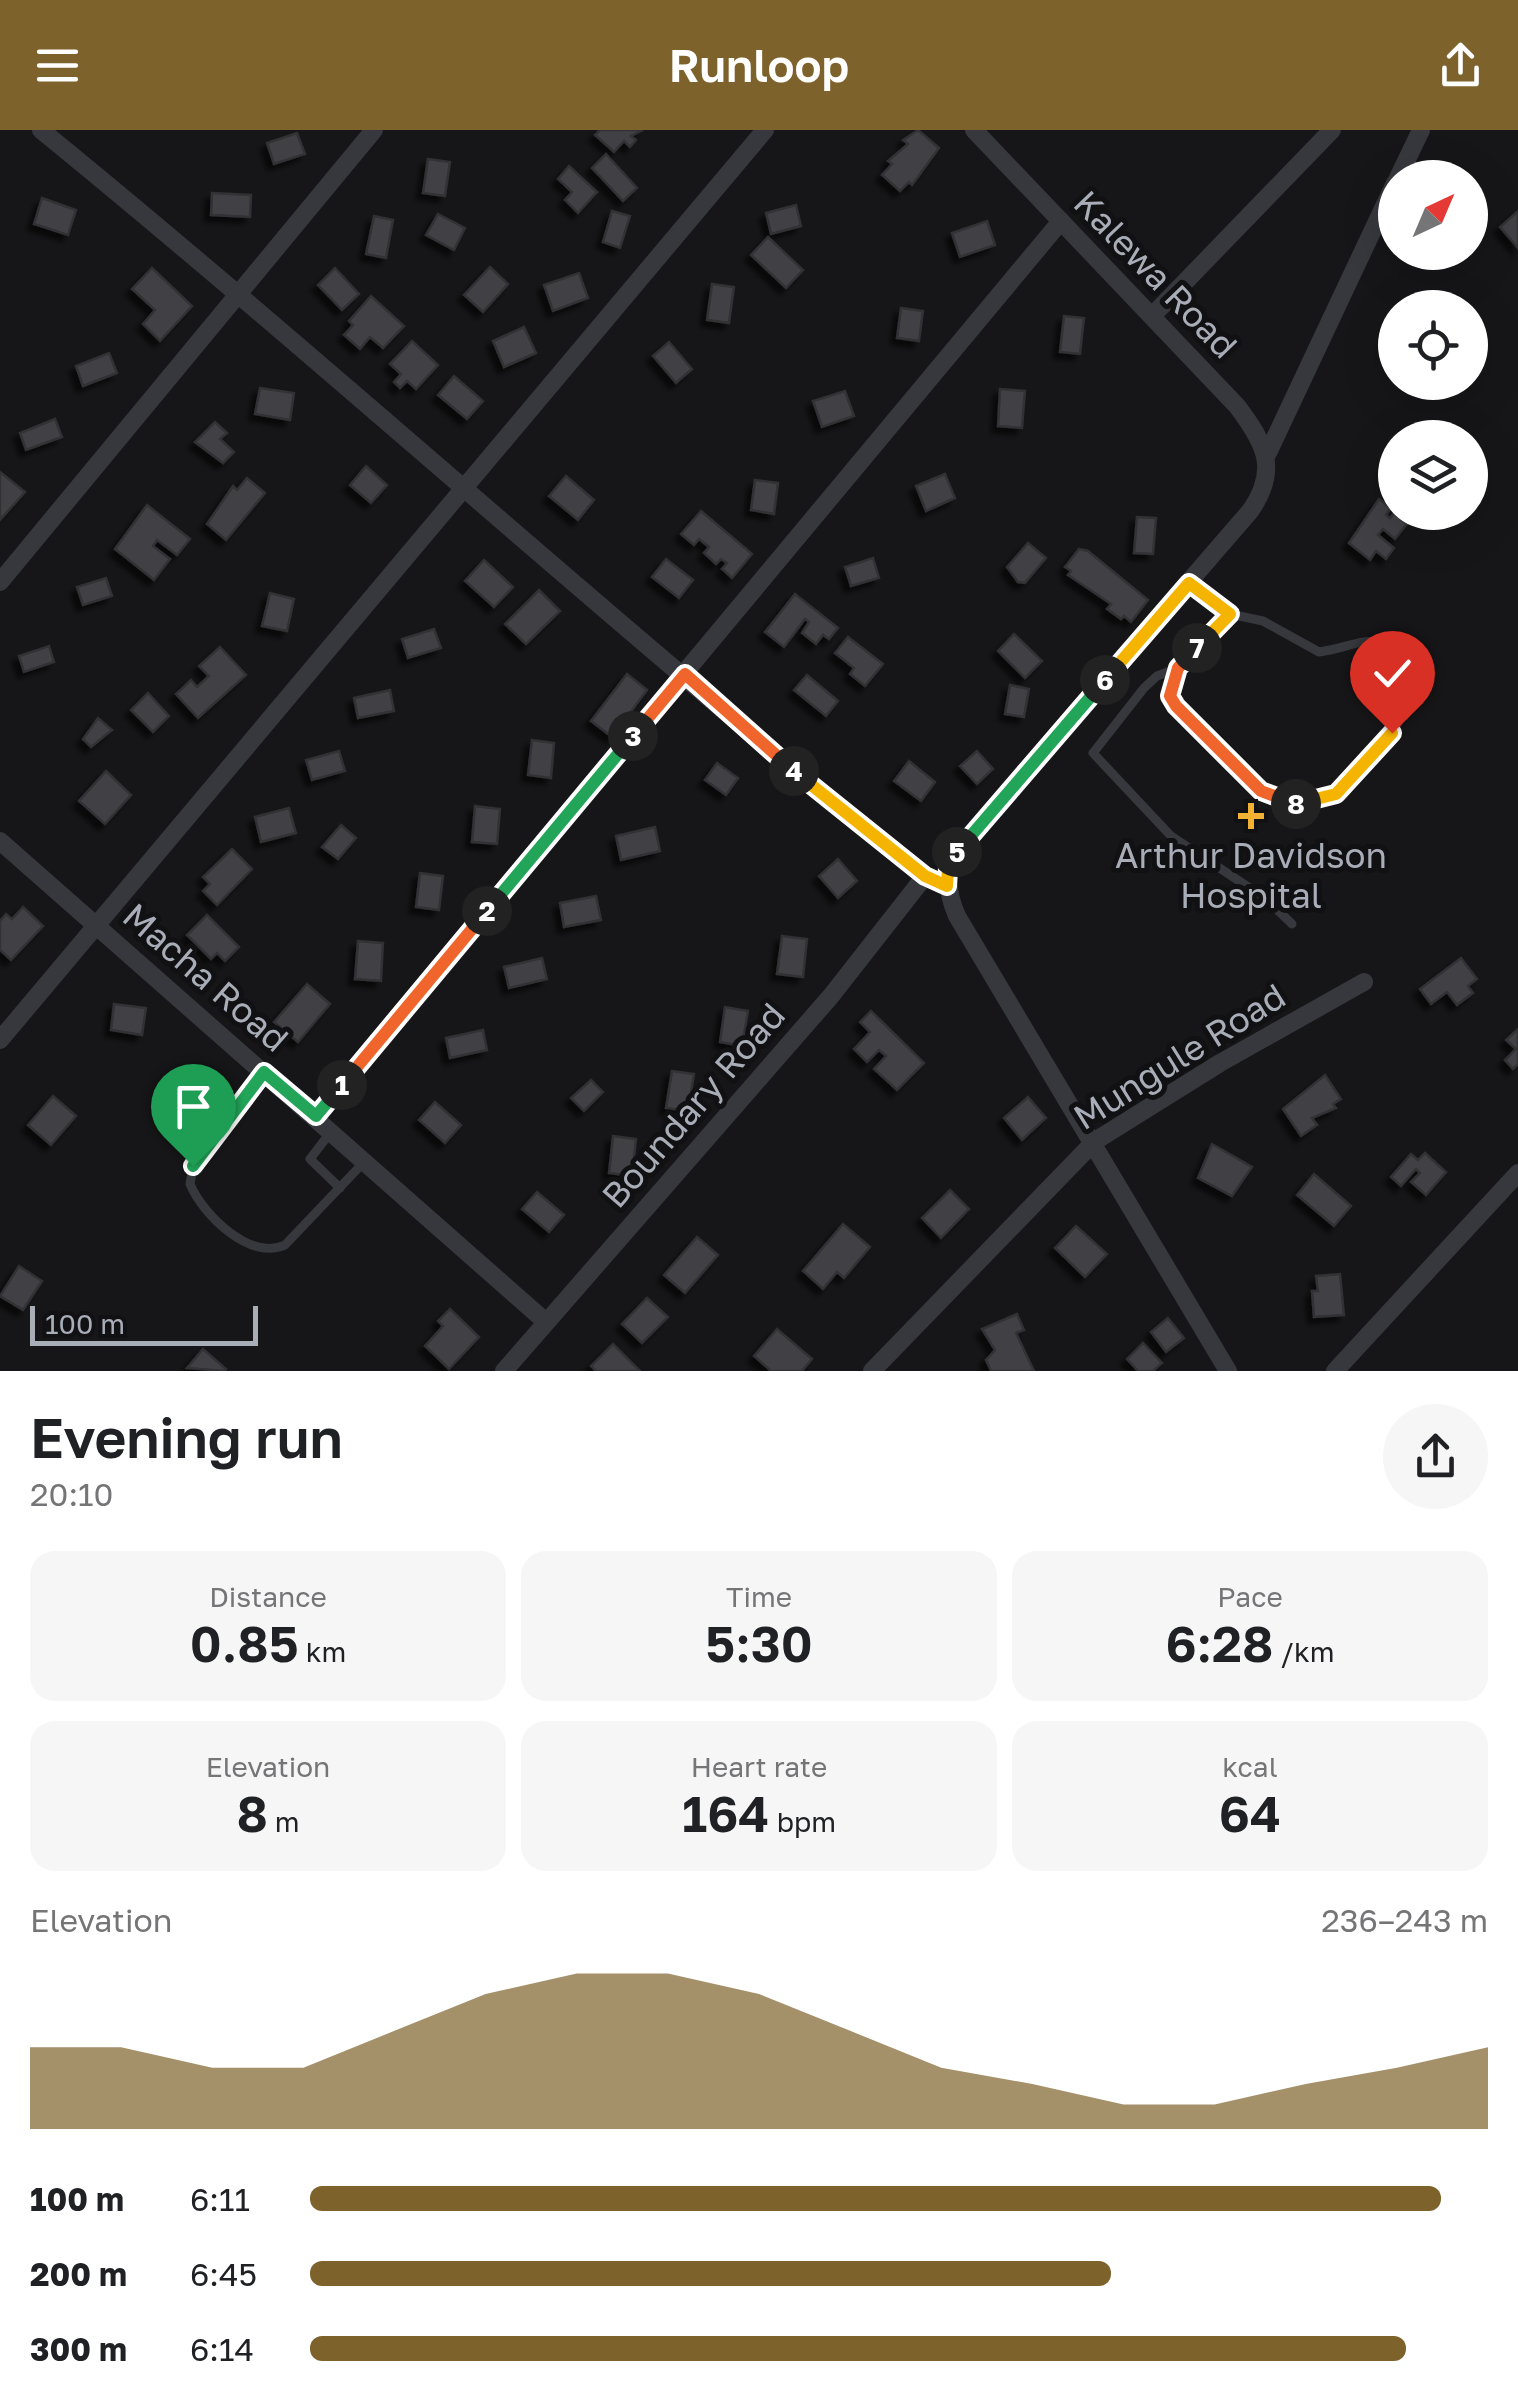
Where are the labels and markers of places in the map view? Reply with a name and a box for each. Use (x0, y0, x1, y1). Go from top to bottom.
pin: 7 (1172, 623, 1222, 673)
pin (1350, 631, 1435, 734)
pin: 6 (1080, 655, 1130, 705)
pin: 3 (608, 711, 658, 761)
pin: 4 (769, 746, 819, 796)
pin: 8 (1271, 779, 1321, 829)
marker: Arthur Davidson Hospital (1238, 803, 1264, 829)
pin: 5 (932, 827, 982, 877)
place label: Arthur Davidson Hospital (1115, 834, 1387, 916)
pin: 2 (462, 886, 512, 936)
pin: 1 (317, 1060, 367, 1110)
pin (151, 1064, 236, 1167)

